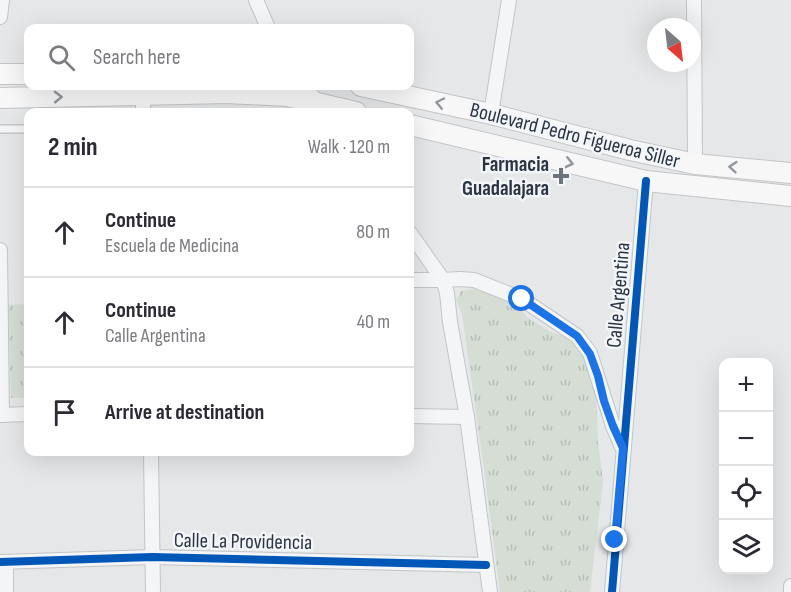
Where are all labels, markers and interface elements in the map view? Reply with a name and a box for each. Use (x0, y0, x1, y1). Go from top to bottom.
north arrow (647, 18, 701, 72)
search box (24, 24, 414, 90)
icon: search (45, 41, 78, 74)
text: Search here (93, 44, 180, 71)
one-way arrow (54, 91, 63, 103)
one-way arrow (435, 97, 445, 110)
street label: Boulevard Pedro Figueroa Siller (467, 97, 682, 174)
text: 2 min (48, 132, 98, 163)
text: Walk · 120 m (308, 135, 390, 159)
place label: Farmacia Guadalajara (462, 152, 549, 201)
one-way arrow (563, 156, 573, 169)
one-way arrow (728, 161, 737, 174)
marker: Farmacia Guadalajara (554, 169, 568, 183)
text: Continue (105, 207, 176, 234)
icon: ahead (48, 216, 81, 249)
text: 80 m (356, 220, 390, 244)
text: Escuela de Medicina (105, 234, 239, 258)
street label: Calle Argentina (601, 241, 636, 349)
route start (508, 285, 534, 311)
text: Continue (105, 297, 176, 324)
icon: ahead (48, 306, 81, 339)
text: 40 m (357, 310, 390, 334)
text: Calle Argentina (105, 324, 206, 348)
map controls (719, 358, 773, 574)
button: + (719, 358, 773, 412)
icon: arrive (48, 396, 81, 429)
text: Arrive at destination (105, 399, 264, 426)
button: − (719, 412, 773, 466)
button: locate (719, 466, 773, 520)
button: layers (719, 520, 773, 574)
route end (601, 526, 627, 552)
street label: Calle La Providencia (174, 528, 312, 555)

